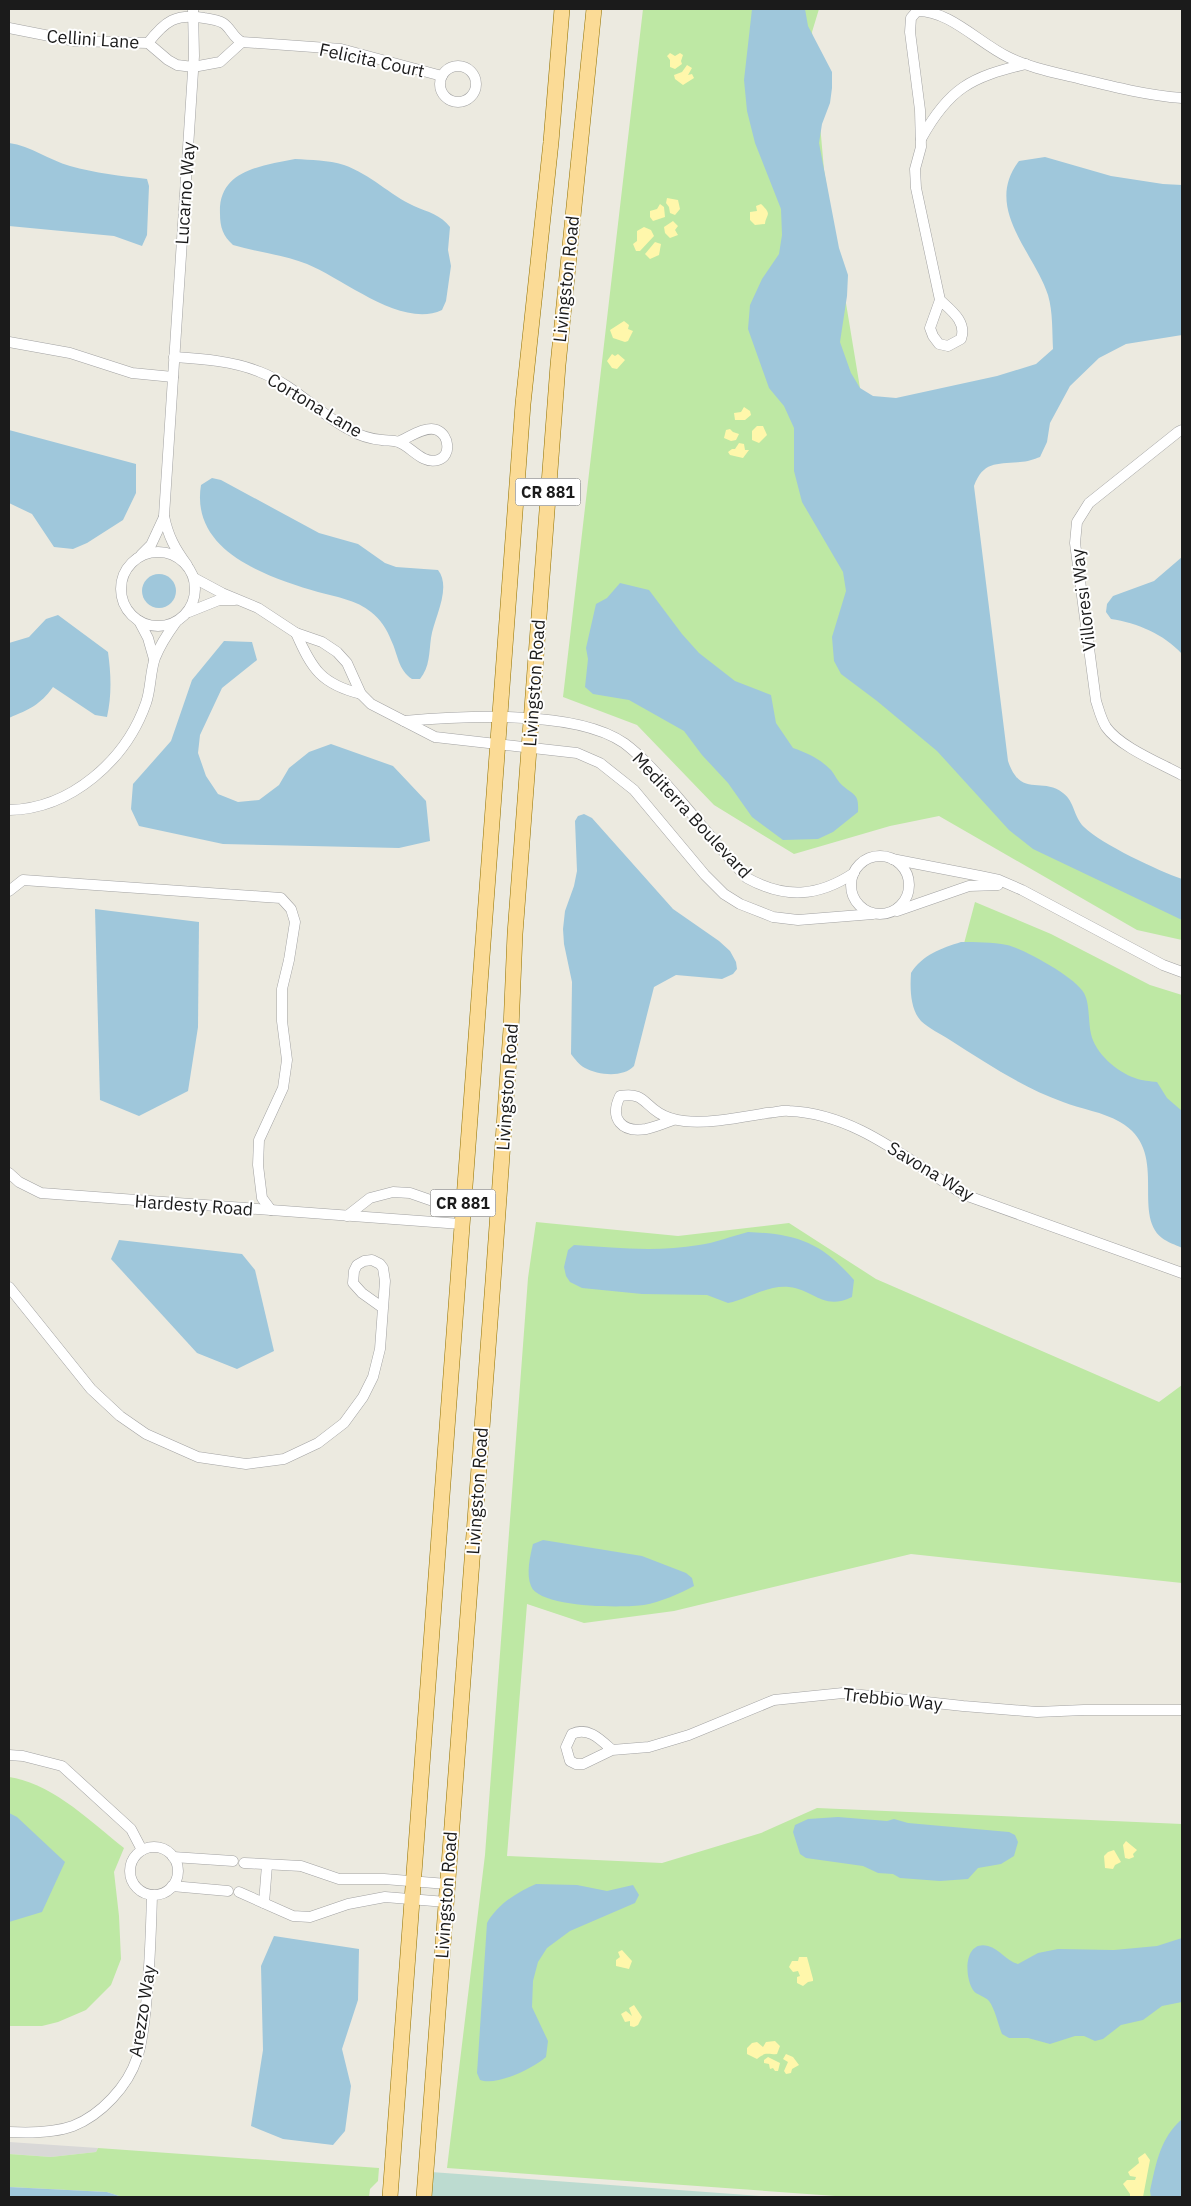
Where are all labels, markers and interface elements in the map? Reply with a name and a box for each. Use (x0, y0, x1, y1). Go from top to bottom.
street label: Cellini Lane (46, 24, 140, 54)
street label: Felicita Court (317, 38, 427, 82)
street label: Lucarno Way (170, 141, 200, 245)
street label: Livingston Road (548, 214, 584, 344)
street label: Cortona Lane (263, 368, 367, 442)
road number: CR 881 (516, 478, 580, 506)
street label: Villoresi Way (1065, 547, 1101, 653)
street label: Livingston Road (518, 619, 550, 747)
street label: Mediterra Boulevard (627, 747, 757, 883)
street label: Livingston Road (491, 1023, 523, 1151)
street label: Savona Way (883, 1136, 979, 1206)
street label: Hardesty Road (134, 1189, 254, 1221)
road number: CR 881 (430, 1190, 496, 1216)
street label: Livingston Road (461, 1427, 493, 1555)
street label: Trebbio Way (842, 1682, 944, 1716)
street label: Livingston Road (430, 1831, 462, 1959)
street label: Arezzo Way (123, 1963, 161, 2059)

